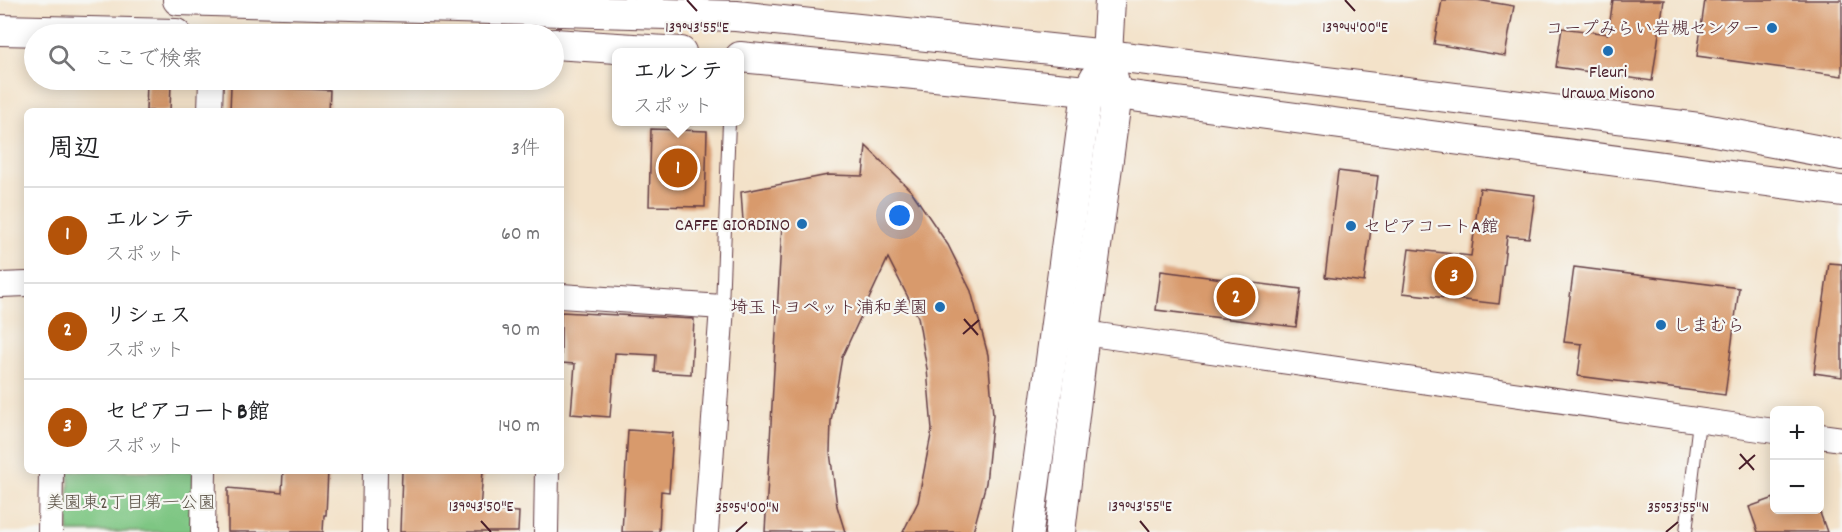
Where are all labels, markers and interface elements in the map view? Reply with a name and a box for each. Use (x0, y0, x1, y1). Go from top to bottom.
text: 139°43'55"E (665, 18, 729, 40)
text: 139°44'00"E (1322, 18, 1388, 40)
place label: コープみらい岩槻センター (1545, 18, 1760, 43)
marker: コープみらい岩槻センター (1765, 21, 1779, 35)
search box (24, 24, 564, 90)
icon: search (45, 41, 78, 74)
marker: Fleuri Urawa Misono (1601, 44, 1615, 58)
text: ここで検索 (93, 45, 203, 76)
popup (612, 48, 744, 126)
text: エルンテ (633, 58, 723, 89)
place label: Fleuri Urawa Misono (1561, 61, 1655, 107)
text: スポット (633, 94, 713, 122)
text: 周辺 (48, 132, 100, 169)
text: 3件 (511, 136, 540, 164)
pin: 1 (658, 146, 698, 190)
your location (885, 201, 914, 230)
text: エルンテ (105, 206, 195, 237)
place label: CAFFE GIORDINO (675, 214, 790, 239)
place label: セピアコートA館 (1363, 216, 1499, 241)
marker: CAFFE GIORDINO (795, 217, 809, 231)
marker: セピアコートA館 (1344, 219, 1358, 233)
text: 1 (65, 221, 70, 249)
text: 60 m (501, 221, 540, 249)
text: スポット (105, 242, 185, 270)
pin: 3 (1434, 254, 1474, 298)
pin: 2 (1216, 274, 1256, 320)
place label: 埼玉トヨペット浦和美園 (730, 297, 928, 322)
marker: 埼玉トヨペット浦和美園 (933, 300, 947, 314)
text: リシェス (105, 302, 191, 333)
place label: しまむら (1673, 315, 1745, 340)
text: 2 (63, 317, 72, 345)
text: 90 m (502, 317, 540, 345)
marker: しまむら (1654, 318, 1668, 332)
text: スポット (105, 338, 185, 366)
text: セピアコートB館 (105, 398, 269, 429)
map controls (1770, 406, 1824, 514)
button: + (1770, 406, 1824, 460)
text: 3 (63, 413, 72, 441)
text: 140 m (498, 413, 540, 441)
text: スポット (105, 434, 185, 462)
button: − (1770, 460, 1824, 514)
park label: 美園東2丁目第一公園 (46, 492, 216, 517)
text: 139°43'50"E (449, 497, 514, 519)
text: 139°43'55"E (1108, 497, 1172, 519)
text: 35°54'00"N (715, 498, 779, 520)
text: 35°53'55"N (1647, 498, 1709, 520)

